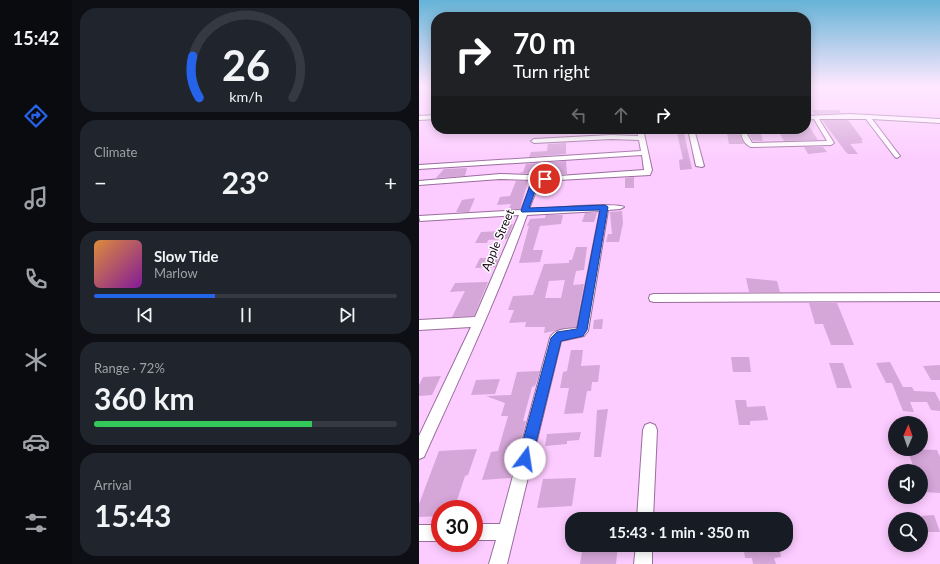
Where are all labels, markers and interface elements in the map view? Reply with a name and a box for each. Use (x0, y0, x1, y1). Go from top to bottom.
text: 70 m (513, 26, 576, 60)
text: 15:42 (13, 27, 59, 49)
icon: right (447, 28, 499, 80)
text: 26 (221, 40, 270, 90)
text: Turn right (513, 60, 590, 82)
text: km/h (229, 88, 262, 105)
icon: directions (22, 102, 50, 130)
icon: left (568, 104, 590, 126)
icon: ahead (610, 104, 632, 126)
icon: right (652, 104, 674, 126)
text: Climate (94, 144, 137, 160)
pin (528, 162, 562, 196)
text: 23° (222, 164, 269, 200)
icon: arrive (534, 168, 556, 190)
text: − (94, 169, 107, 196)
text: + (384, 169, 397, 196)
icon: music (22, 184, 50, 212)
street label: Apple Street (478, 206, 517, 273)
text: Slow Tide (154, 247, 219, 265)
icon: phone (22, 265, 50, 293)
text: Marlow (154, 265, 198, 281)
icon: previous (134, 304, 156, 326)
icon: pause (235, 304, 257, 326)
icon: next (336, 304, 358, 326)
icon: climate (22, 346, 50, 374)
text: Range · 72% (94, 360, 165, 376)
text: 360 km (94, 380, 195, 416)
north arrow (888, 416, 928, 456)
map controls (888, 416, 928, 552)
icon: car (22, 428, 50, 456)
position arrow (504, 438, 546, 480)
button: sound (888, 464, 928, 504)
text: Arrival (94, 477, 131, 493)
text: 15:43 (94, 497, 171, 533)
speed limit sign: 30 (431, 500, 483, 552)
icon: filters (22, 509, 50, 537)
button: search (888, 512, 928, 552)
text: 15:43 · 1 min · 350 m (609, 523, 749, 541)

